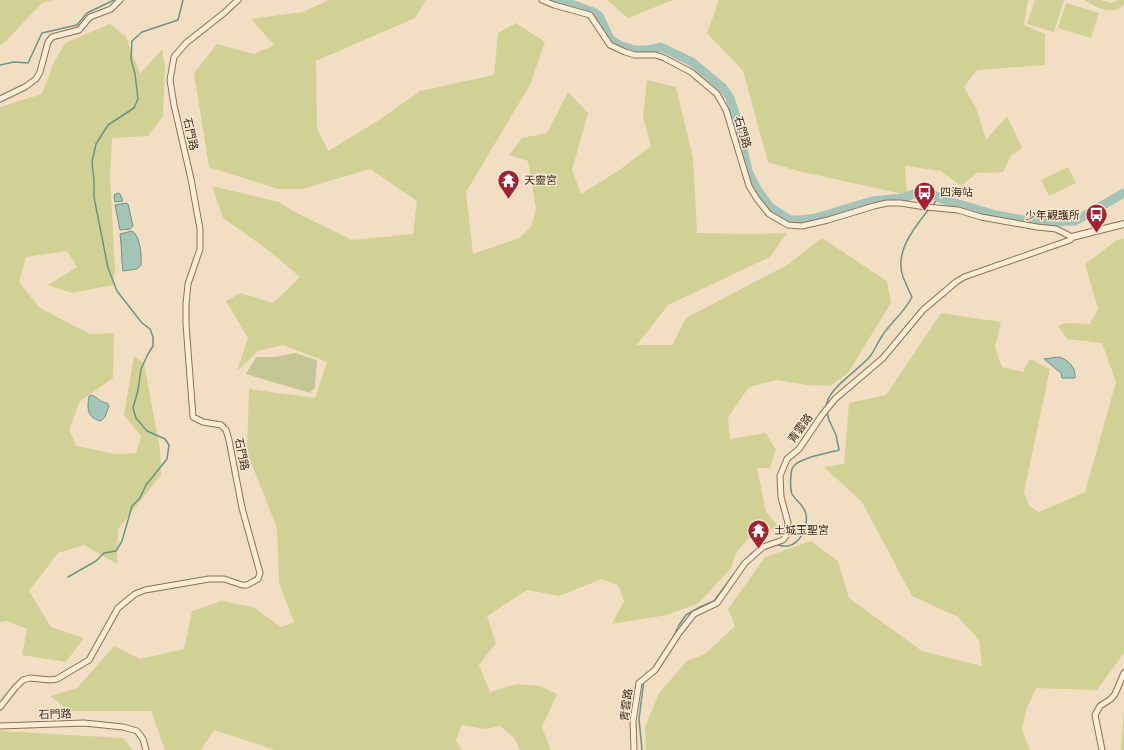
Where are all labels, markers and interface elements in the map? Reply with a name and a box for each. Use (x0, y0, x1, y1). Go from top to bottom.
street label: 石門路 (731, 114, 754, 150)
street label: 石門路 (180, 117, 201, 152)
temple icon: 天靈宮 (496, 167, 522, 200)
place label: 天靈宮 (524, 174, 557, 187)
bus stop icon: 四海站 (911, 179, 937, 212)
place label: 四海站 (940, 186, 973, 199)
bus stop icon: 少年觀護所 (1083, 202, 1109, 235)
place label: 少年觀護所 (1025, 209, 1080, 222)
street label: 青雲路 (785, 411, 815, 445)
street label: 石門路 (232, 437, 251, 472)
temple icon: 土城玉聖宮 (745, 517, 771, 550)
place label: 土城玉聖宮 (774, 524, 829, 537)
street label: 青雲路 (618, 688, 635, 722)
street label: 石門路 (38, 707, 72, 722)

